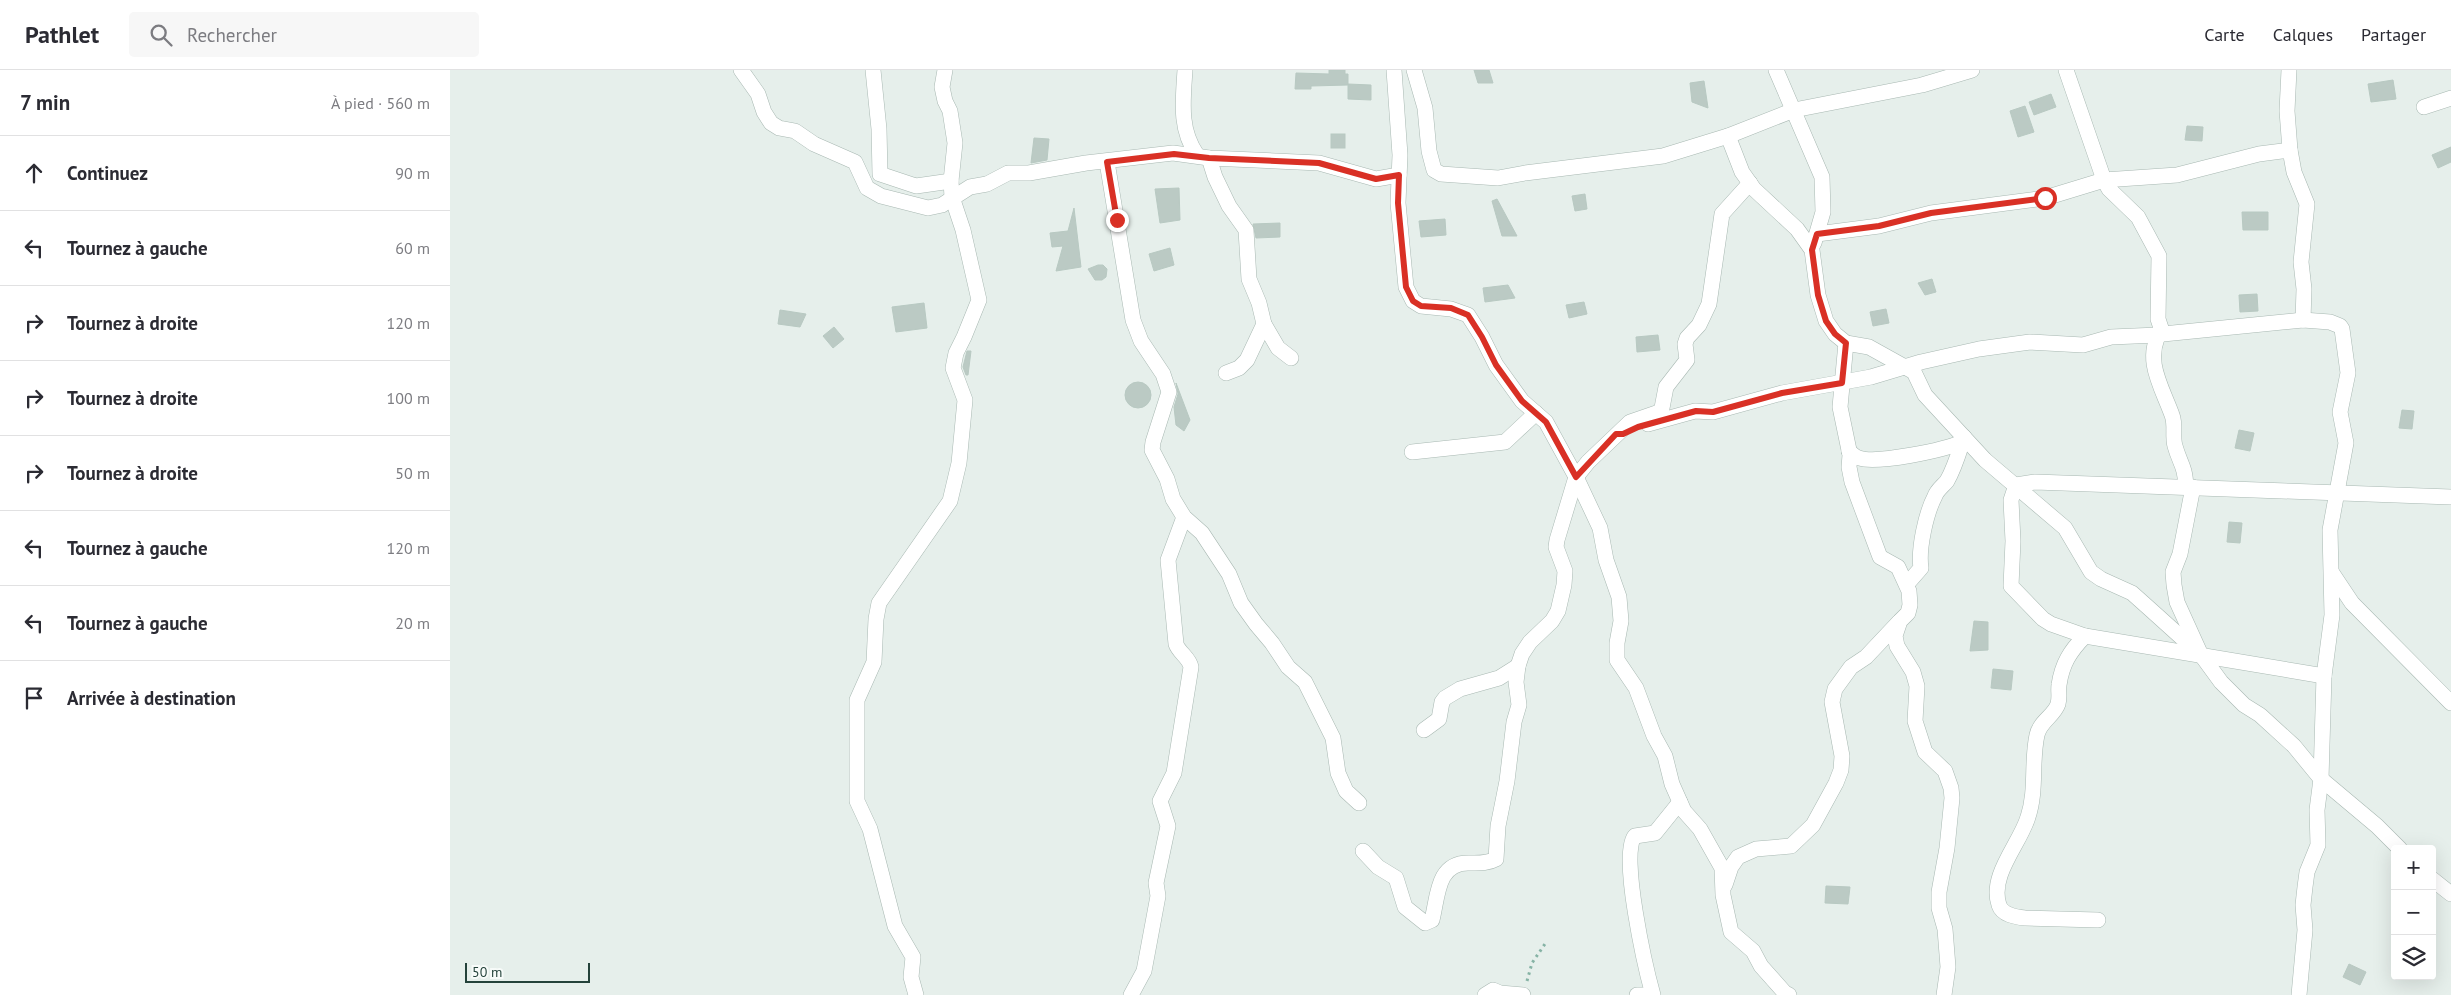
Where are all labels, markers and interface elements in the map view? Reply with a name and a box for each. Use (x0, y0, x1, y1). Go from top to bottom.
search box (129, 12, 479, 57)
text: Pathlet (25, 19, 99, 50)
icon: search (147, 21, 175, 49)
text: Rechercher (187, 23, 277, 47)
text: Carte (2204, 23, 2245, 46)
text: Calques (2273, 23, 2333, 46)
text: Partager (2361, 23, 2426, 46)
text: 7 min (20, 89, 70, 116)
text: À pied · 560 m (331, 93, 430, 113)
icon: ahead (20, 159, 48, 187)
text: Continuez (67, 161, 148, 185)
text: 90 m (395, 163, 430, 183)
route start (2034, 187, 2057, 210)
route end (1106, 209, 1129, 232)
icon: left (20, 234, 48, 262)
text: Tournez à gauche (67, 236, 208, 260)
text: 60 m (395, 238, 430, 258)
icon: right (20, 309, 48, 337)
text: Tournez à droite (67, 311, 198, 335)
text: 120 m (387, 313, 430, 333)
icon: right (20, 384, 48, 412)
text: Tournez à droite (67, 386, 198, 410)
text: 100 m (387, 388, 430, 408)
icon: right (20, 459, 48, 487)
text: Tournez à droite (67, 461, 198, 485)
text: 50 m (395, 463, 430, 483)
icon: left (20, 534, 48, 562)
text: Tournez à gauche (67, 536, 208, 560)
text: 120 m (387, 538, 430, 558)
icon: left (20, 609, 48, 637)
text: Tournez à gauche (67, 611, 208, 635)
text: 20 m (395, 613, 430, 633)
icon: arrive (20, 684, 48, 712)
text: Arrivée à destination (67, 686, 236, 710)
map controls (2391, 845, 2436, 980)
button: + (2391, 845, 2436, 890)
button: − (2391, 890, 2436, 935)
button: layers (2391, 935, 2436, 980)
scale bar (465, 960, 590, 983)
text: 50 m (472, 963, 502, 981)

